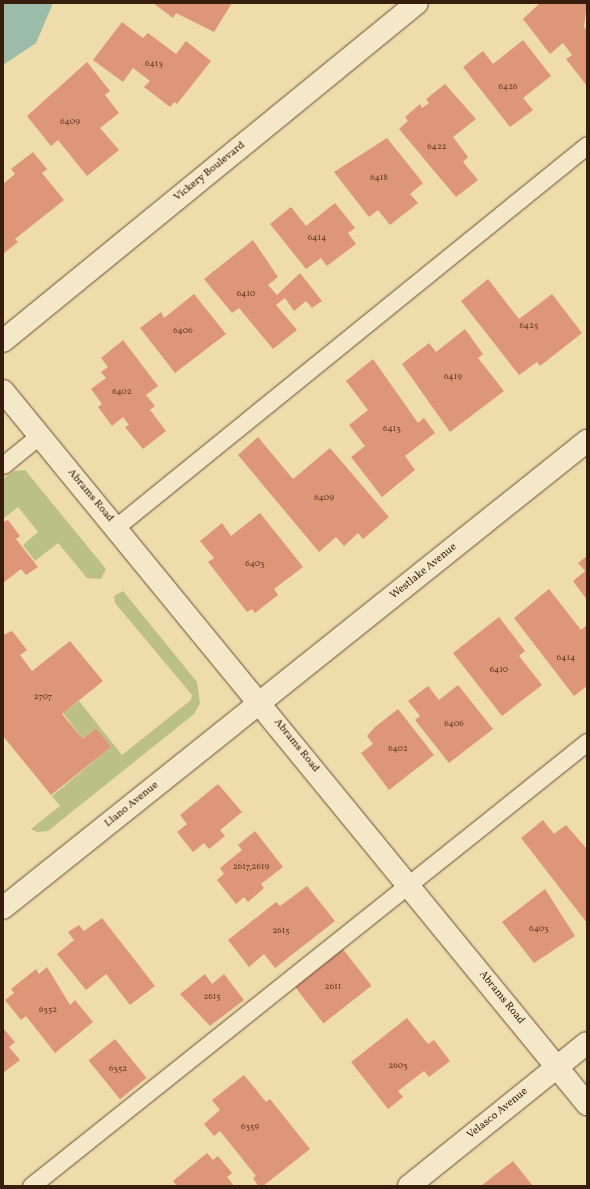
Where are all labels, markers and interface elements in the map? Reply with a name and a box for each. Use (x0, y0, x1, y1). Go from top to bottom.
house number: 6413 (145, 59, 163, 69)
house number: 6426 (498, 82, 518, 92)
house number: 6409 (60, 117, 80, 127)
street label: Vickery Boulevard (172, 139, 248, 205)
house number: 6422 (427, 142, 447, 152)
house number: 6418 (370, 173, 388, 183)
house number: 6414 (308, 233, 326, 243)
house number: 6410 (237, 289, 255, 299)
house number: 6425 (520, 321, 538, 331)
house number: 6406 (173, 326, 193, 336)
house number: 6419 (444, 372, 462, 382)
house number: 6402 (112, 387, 132, 397)
house number: 6413 (383, 424, 401, 434)
street label: Abrams Road (64, 467, 116, 525)
house number: 6409 (314, 493, 334, 503)
street label: Westlake Avenue (388, 541, 460, 603)
house number: 6403 (245, 559, 265, 569)
house number: 6414 (557, 653, 575, 663)
house number: 6410 (490, 665, 508, 675)
house number: 2707 (34, 692, 52, 702)
street label: Abrams Road (270, 716, 322, 776)
house number: 6406 (444, 719, 464, 729)
house number: 6402 (388, 744, 408, 754)
street label: Llano Avenue (102, 779, 162, 831)
house number: 2617,2619 (233, 862, 269, 872)
house number: 6403 (529, 924, 549, 934)
house number: 2615 (272, 926, 290, 936)
street label: Abrams Road (475, 968, 527, 1028)
house number: 2611 (325, 982, 341, 992)
house number: 2615 (203, 992, 221, 1002)
house number: 6352 (39, 1005, 57, 1015)
house number: 2603 (388, 1061, 408, 1071)
house number: 6352 (109, 1064, 127, 1074)
street label: Velasco Avenue (465, 1086, 531, 1142)
house number: 6359 (241, 1122, 259, 1132)

